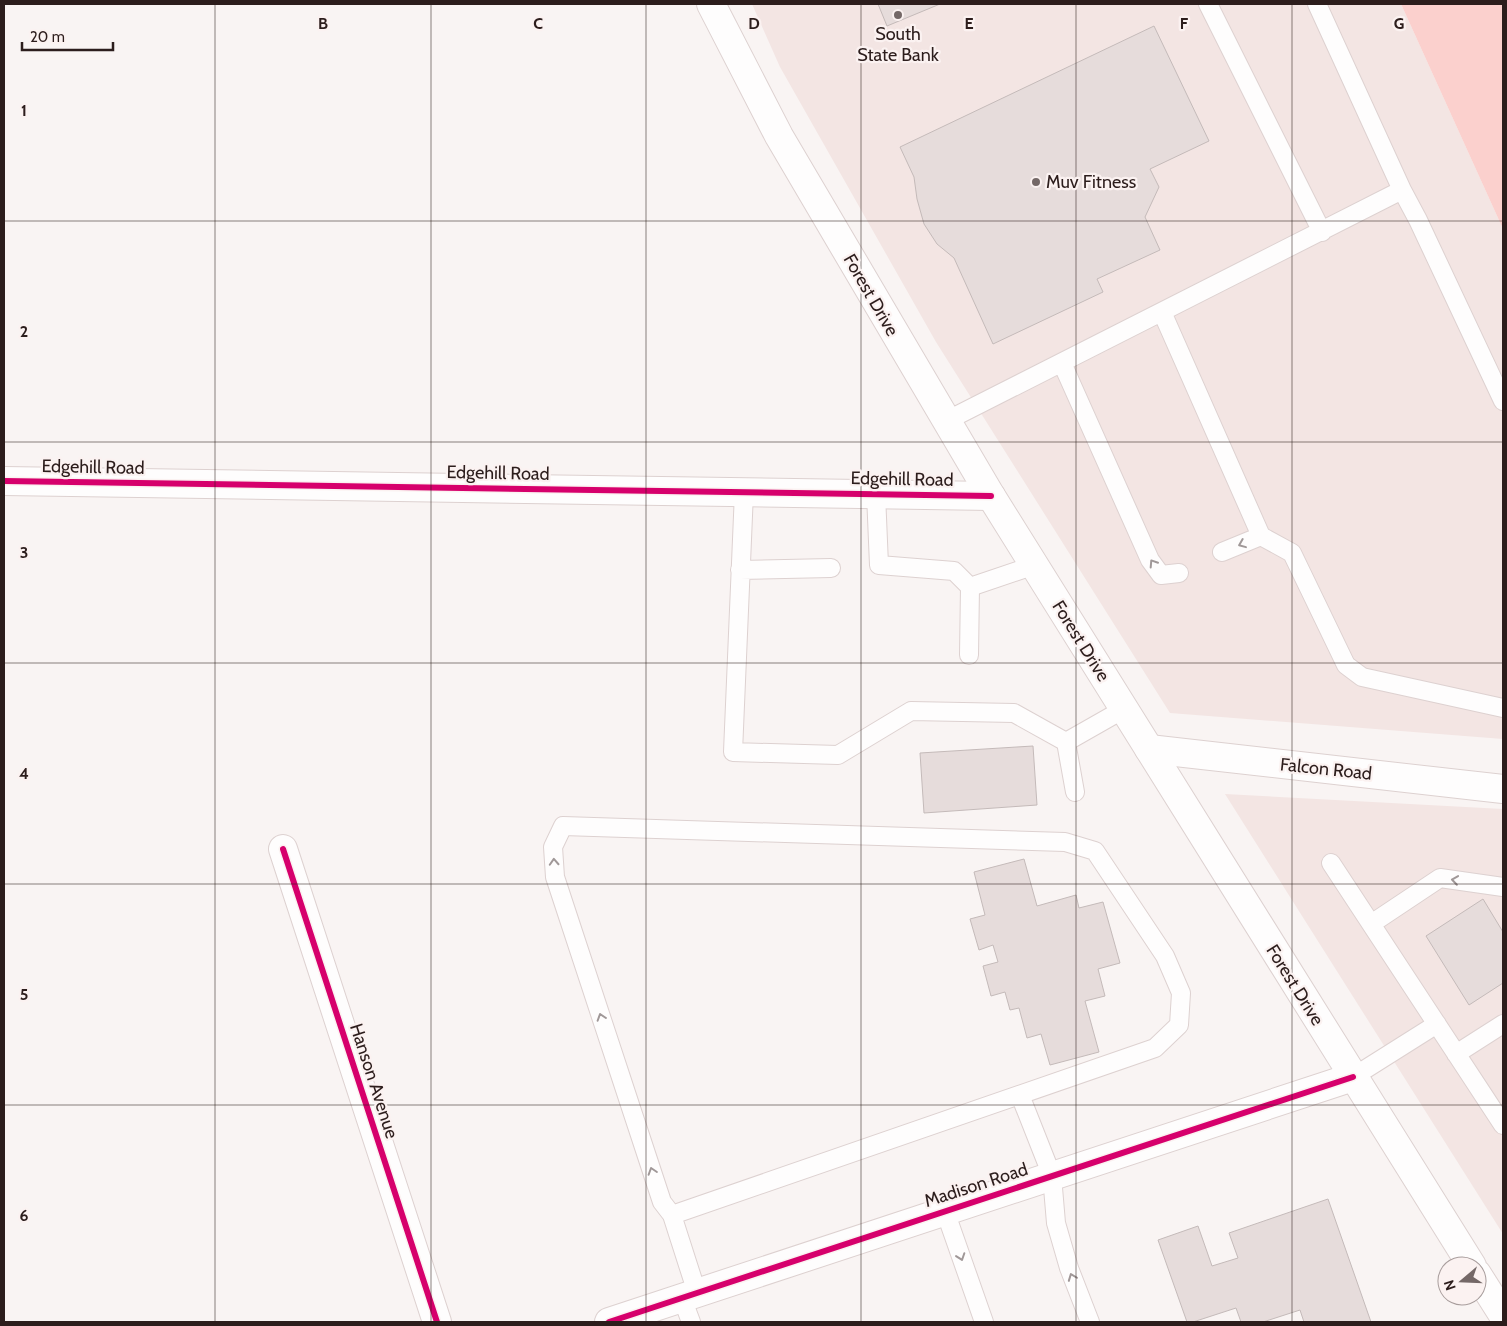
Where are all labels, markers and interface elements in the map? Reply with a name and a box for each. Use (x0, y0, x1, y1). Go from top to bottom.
marker: South State Bank (892, 9, 904, 21)
text: B (318, 14, 328, 33)
text: C (533, 14, 543, 33)
text: D (748, 14, 760, 33)
text: E (964, 14, 974, 33)
text: F (1180, 14, 1189, 33)
text: G (1394, 14, 1404, 33)
scale bar (22, 20, 114, 52)
place label: South State Bank (857, 23, 940, 66)
text: 20 m (30, 28, 65, 46)
text: 1 (21, 101, 27, 120)
place label: Muv Fitness (1046, 171, 1136, 193)
marker: Muv Fitness (1030, 176, 1042, 188)
street label: Forest Drive (839, 250, 903, 340)
text: 2 (20, 322, 28, 341)
street label: Edgehill Road (41, 455, 145, 479)
street label: Edgehill Road (446, 461, 550, 485)
street label: Edgehill Road (850, 467, 954, 491)
one-way arrow (1238, 538, 1247, 548)
text: 3 (20, 543, 28, 562)
one-way arrow (1150, 560, 1159, 569)
street label: Forest Drive (1048, 597, 1114, 685)
street label: Falcon Road (1279, 753, 1373, 785)
text: 4 (19, 764, 29, 783)
one-way arrow (548, 857, 559, 865)
one-way arrow (1451, 875, 1459, 886)
street label: Forest Drive (1262, 941, 1328, 1029)
text: 5 (20, 985, 28, 1004)
one-way arrow (597, 1013, 607, 1021)
street label: Hanson Avenue (345, 1021, 403, 1141)
street label: Madison Road (921, 1158, 1031, 1212)
one-way arrow (648, 1167, 658, 1176)
text: 6 (20, 1206, 29, 1225)
one-way arrow (955, 1253, 965, 1261)
north arrow (1437, 1256, 1487, 1306)
one-way arrow (1068, 1273, 1079, 1282)
text: N (1440, 1278, 1460, 1293)

